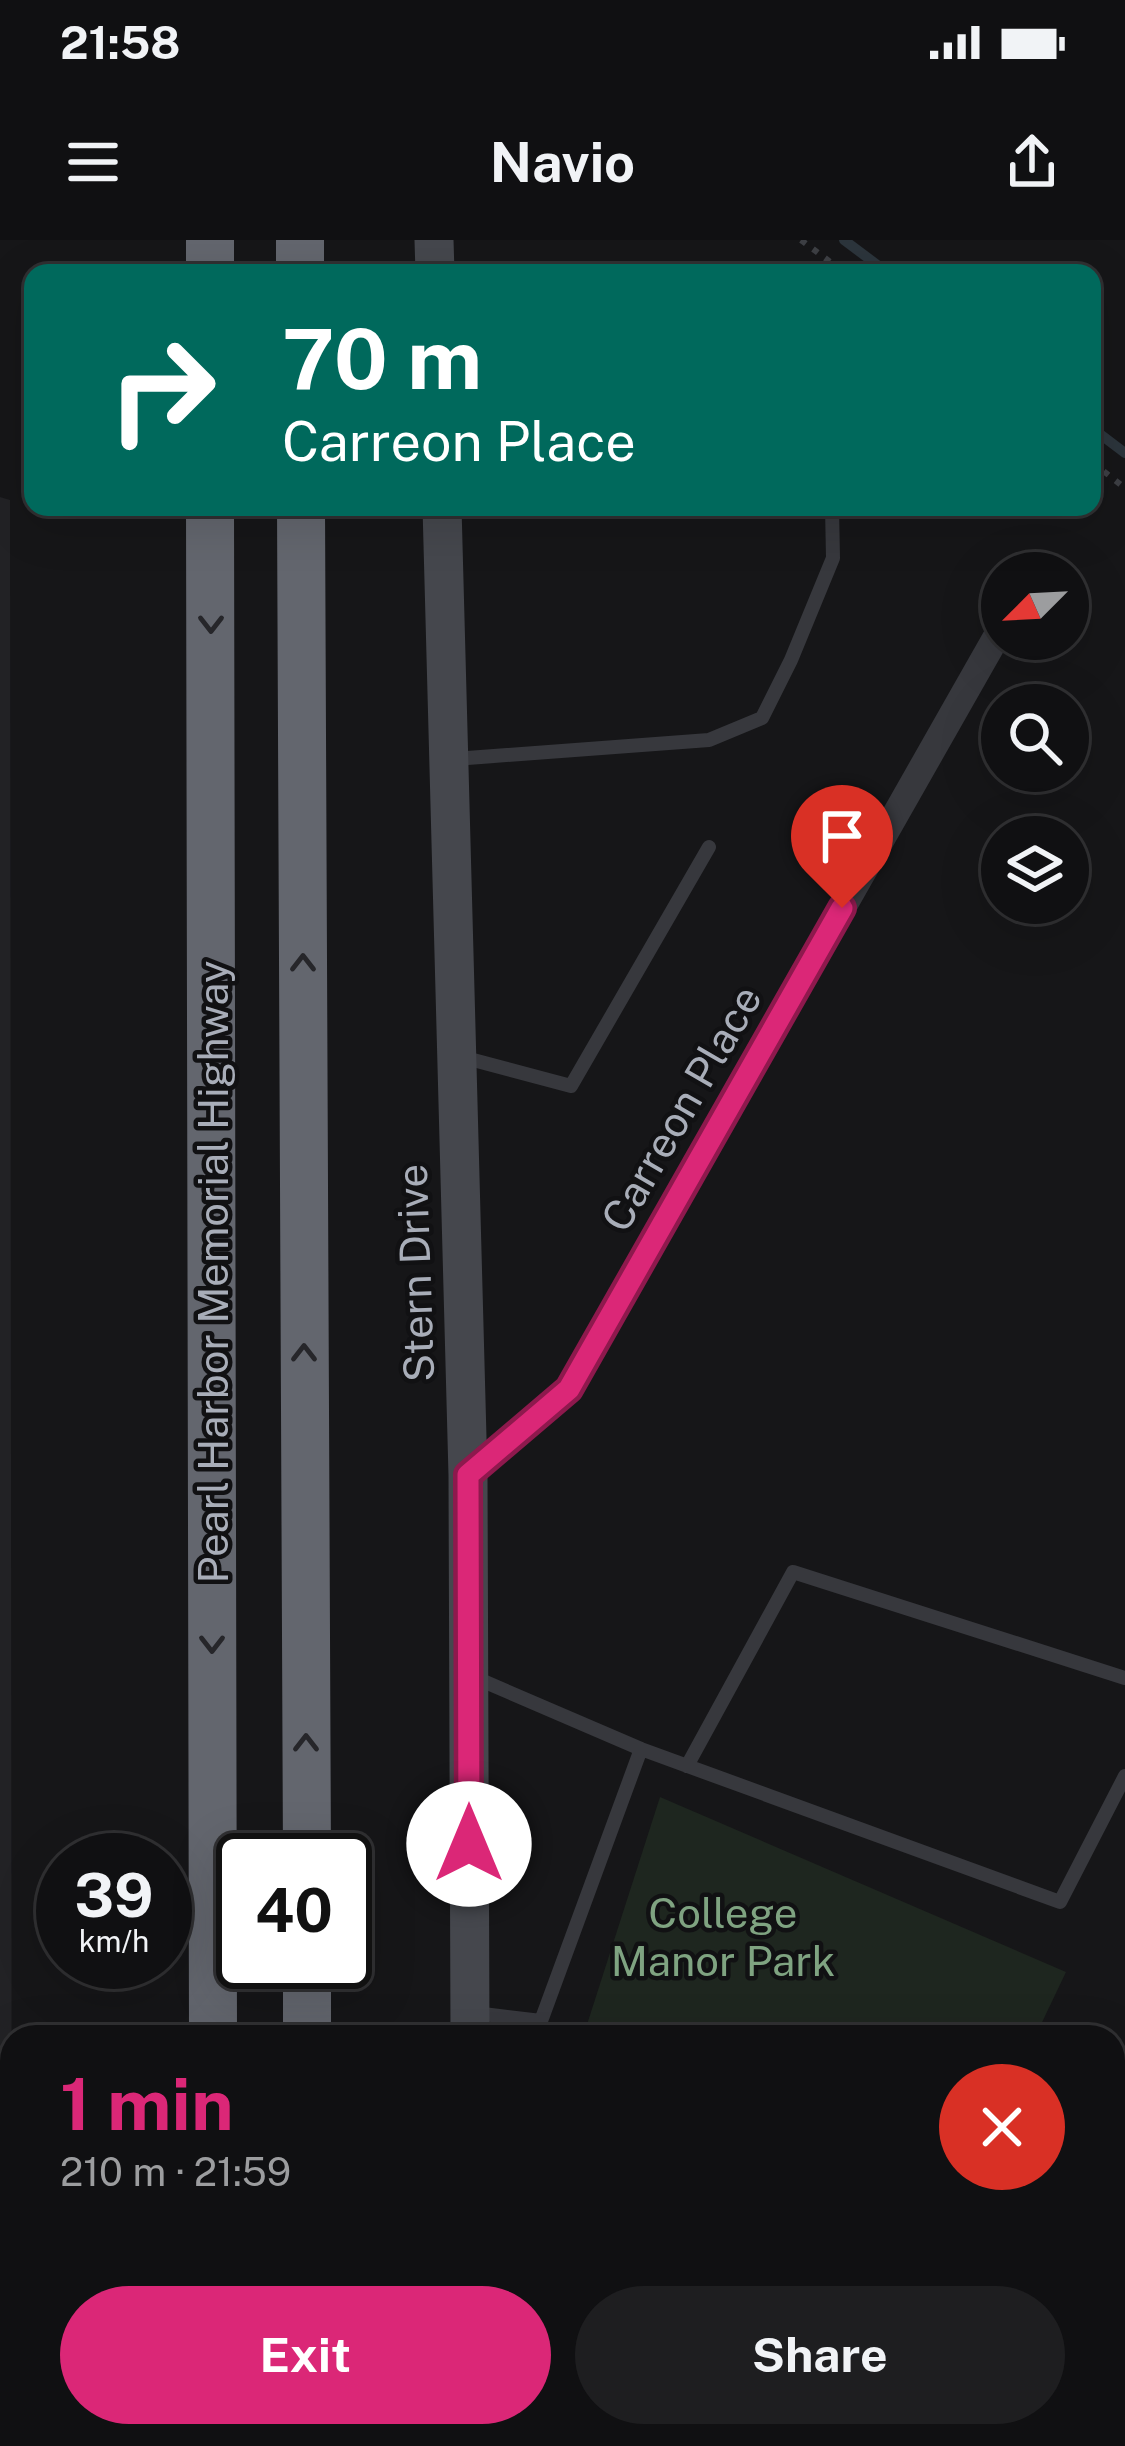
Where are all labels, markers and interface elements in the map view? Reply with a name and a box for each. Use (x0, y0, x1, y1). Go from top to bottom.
text: 21:58 (60, 16, 181, 69)
icon: menu (60, 129, 126, 195)
icon: share (999, 129, 1065, 195)
text: Navio (490, 131, 635, 194)
text: 70 m (282, 309, 482, 408)
icon: right (84, 312, 240, 468)
text: Carreon Place (282, 410, 636, 473)
north arrow (981, 552, 1089, 660)
map controls (981, 552, 1089, 924)
one-way arrow (198, 616, 224, 634)
button: search (981, 684, 1089, 792)
pin (791, 785, 893, 908)
icon: arrive (809, 803, 875, 869)
button: layers (981, 816, 1089, 924)
one-way arrow (290, 953, 316, 971)
street label: Pearl Harbor Memorial Highway (188, 961, 237, 1583)
street label: Carreon Place (591, 977, 771, 1239)
street label: Stern Drive (387, 1163, 443, 1383)
one-way arrow (292, 1343, 318, 1362)
one-way arrow (199, 1636, 225, 1654)
one-way arrow (293, 1733, 319, 1751)
position arrow (406, 1781, 532, 1907)
speed limit sign: 40 (216, 1833, 372, 1989)
text: 39 (74, 1860, 154, 1931)
park label: College Manor Park (611, 1888, 835, 1985)
text: km/h (79, 1923, 149, 1959)
text: 1 min (60, 2062, 234, 2146)
button: close (939, 2064, 1065, 2190)
text: 210 m · 21:59 (60, 2149, 291, 2195)
button: Exit (60, 2286, 551, 2424)
button: Share (575, 2286, 1065, 2424)

